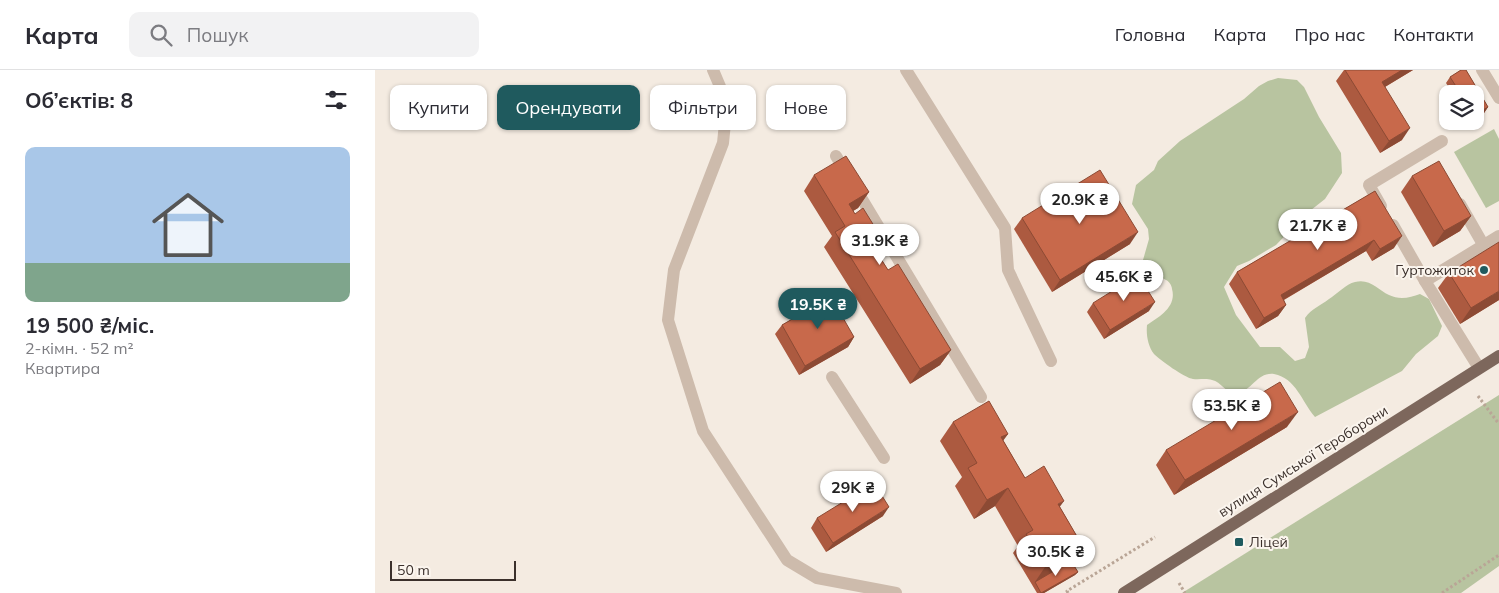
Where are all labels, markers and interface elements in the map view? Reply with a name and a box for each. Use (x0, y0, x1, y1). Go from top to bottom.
search box (129, 12, 479, 57)
text: Карта (25, 20, 99, 50)
icon: search (147, 21, 175, 49)
text: Пошук (187, 23, 248, 47)
text: Головна (1115, 23, 1186, 46)
text: Карта (1214, 23, 1267, 46)
text: Про нас (1295, 23, 1365, 46)
text: Контакти (1393, 23, 1474, 46)
chip: Купити (390, 85, 487, 130)
chip: Орендувати (497, 85, 640, 130)
chip: Фільтри (650, 85, 756, 130)
chip: Нове (766, 85, 846, 130)
map controls (1439, 85, 1484, 130)
button: layers (1439, 85, 1484, 130)
icon: filters (322, 86, 350, 114)
text: Об’єктів: 8 (25, 87, 133, 113)
icon: home (143, 180, 233, 270)
pin: 20.9K ₴ (1034, 182, 1126, 225)
text: 20.9K ₴ (1051, 189, 1109, 209)
pin: 21.7K ₴ (1272, 208, 1364, 251)
text: 21.7K ₴ (1289, 215, 1347, 235)
pin: 31.9K ₴ (834, 224, 926, 266)
text: 31.9K ₴ (851, 230, 909, 250)
pin: 45.6K ₴ (1078, 260, 1170, 302)
place label: Гуртожиток (1395, 261, 1474, 279)
marker: Гуртожиток (1478, 264, 1490, 276)
text: 45.6K ₴ (1095, 266, 1153, 286)
pin: 19.5K ₴ (772, 288, 864, 330)
text: 19.5K ₴ (789, 294, 847, 314)
text: 19 500 ₴/міс. (25, 312, 154, 338)
text: 2-кімн. · 52 m² (25, 338, 134, 358)
text: Квартира (25, 358, 100, 378)
pin: 53.5K ₴ (1186, 388, 1278, 431)
text: 53.5K ₴ (1203, 395, 1261, 415)
street label: вулиця Сумської Тероборони (1215, 401, 1391, 521)
pin: 29K ₴ (818, 470, 888, 513)
text: 29K ₴ (831, 477, 875, 497)
place label: Ліцей (1249, 533, 1288, 551)
pin: 30.5K ₴ (1010, 534, 1102, 577)
marker: Ліцей (1233, 536, 1245, 548)
text: 30.5K ₴ (1027, 541, 1085, 561)
scale bar (390, 558, 516, 581)
text: 50 m (397, 561, 430, 579)

